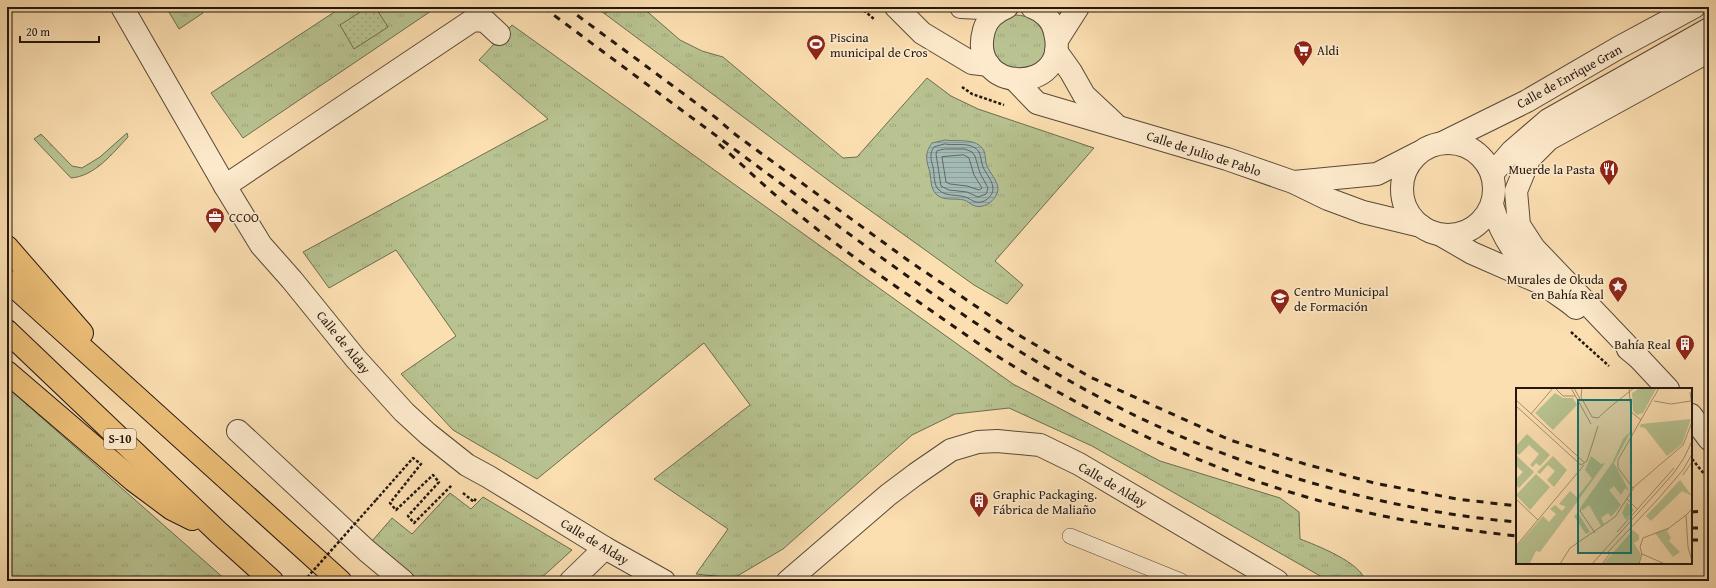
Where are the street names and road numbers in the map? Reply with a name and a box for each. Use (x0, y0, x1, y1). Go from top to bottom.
street label: Calle de Enrique Gran (1513, 39, 1626, 113)
street label: Calle de Julio de Pablo (1144, 126, 1264, 181)
street label: Calle de Alday (312, 307, 375, 378)
road number: S-10 (104, 429, 136, 449)
street label: Calle de Alday (1075, 457, 1151, 512)
street label: Calle de Alday (557, 514, 633, 570)

